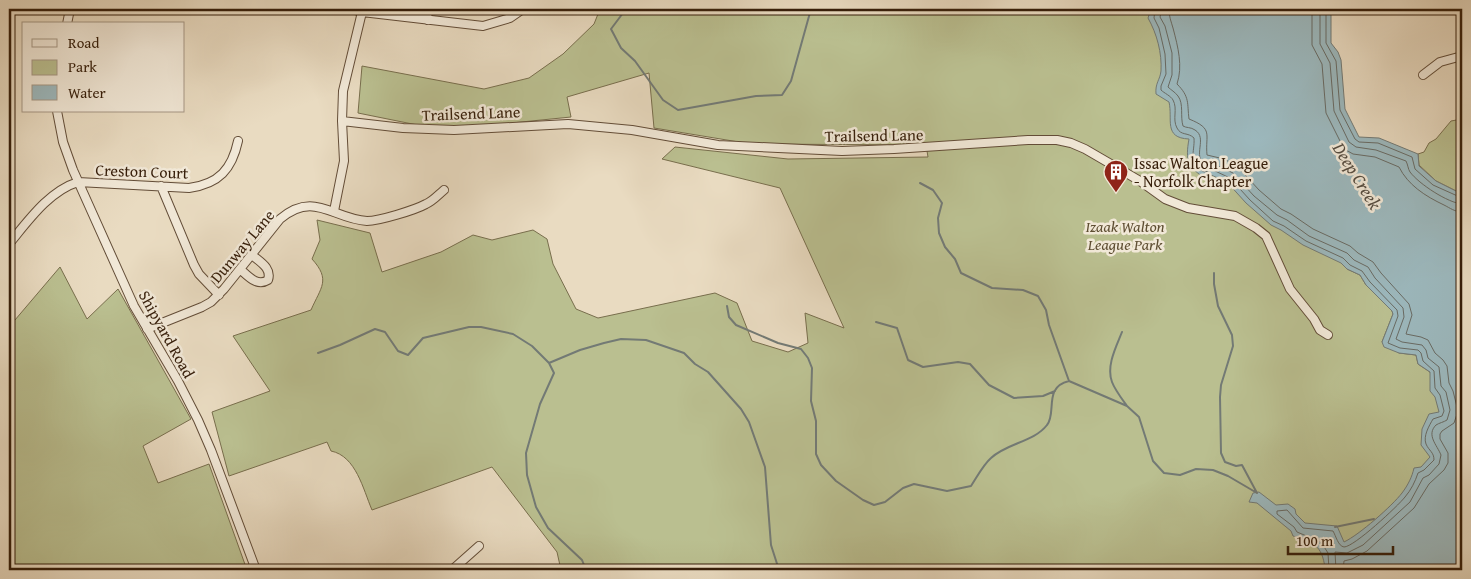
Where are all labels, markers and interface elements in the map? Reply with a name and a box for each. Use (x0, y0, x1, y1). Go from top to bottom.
legend (22, 22, 185, 112)
text: Road (68, 32, 99, 53)
text: Park (68, 56, 97, 77)
text: Water (68, 82, 106, 103)
street label: Trailsend Lane (421, 99, 521, 127)
street label: Trailsend Lane (824, 122, 924, 148)
water label: Deep Creek (1326, 136, 1389, 215)
place label: Issac Walton League - Norfolk Chapter (1134, 151, 1268, 193)
street label: Creston Court (95, 157, 189, 185)
building icon: Issac Walton League - Norfolk Chapter (1103, 159, 1129, 193)
street label: Dunway Lane (204, 204, 280, 288)
park label: Izaak Walton League Park (1085, 214, 1165, 256)
street label: Shipyard Road (133, 286, 201, 383)
scale bar (1288, 524, 1394, 556)
text: 100 m (1296, 530, 1334, 551)

